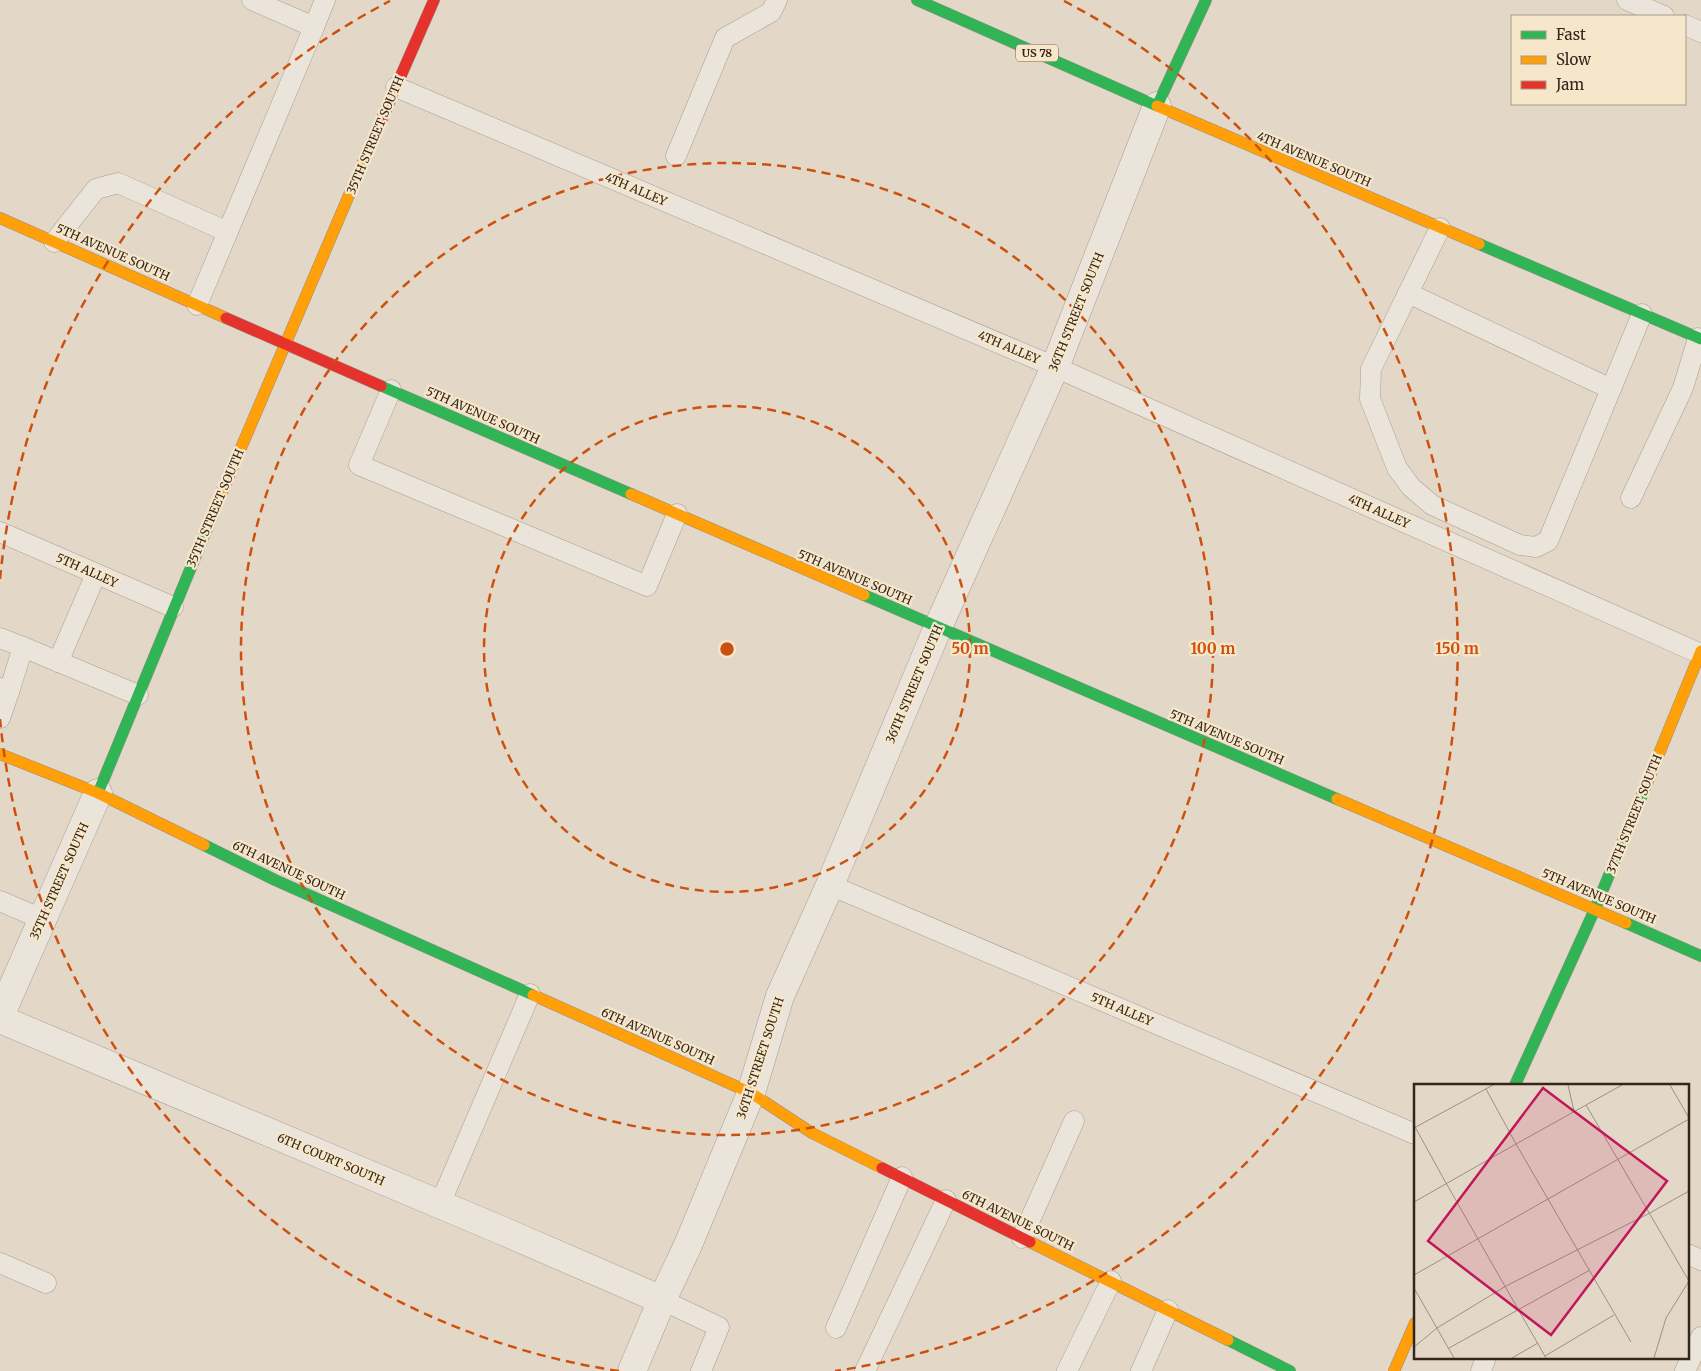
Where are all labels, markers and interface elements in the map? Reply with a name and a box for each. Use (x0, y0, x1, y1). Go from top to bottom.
legend (1511, 15, 1686, 105)
text: Fast (1556, 25, 1586, 44)
road number: US 78 (1016, 44, 1058, 62)
text: Slow (1556, 50, 1591, 69)
street label: 35TH STREET SOUTH (343, 73, 407, 196)
text: Jam (1555, 75, 1584, 94)
street label: 4TH AVENUE SOUTH (1255, 128, 1374, 190)
street label: 4TH ALLEY (603, 169, 669, 209)
street label: 5TH AVENUE SOUTH (54, 220, 172, 284)
street label: 36TH STREET SOUTH (1045, 250, 1107, 374)
street label: 4TH ALLEY (976, 327, 1042, 367)
street label: 5TH AVENUE SOUTH (424, 383, 542, 447)
street label: 35TH STREET SOUTH (183, 446, 247, 569)
street label: 4TH ALLEY (1346, 491, 1412, 531)
street label: 5TH AVENUE SOUTH (796, 546, 915, 608)
street label: 5TH ALLEY (54, 550, 120, 590)
street label: 36TH STREET SOUTH (882, 622, 946, 746)
text: 50 m (951, 639, 989, 658)
text: 100 m (1191, 639, 1235, 658)
text: 150 m (1435, 639, 1479, 658)
centre of rings (718, 640, 736, 658)
street label: 5TH AVENUE SOUTH (1168, 706, 1287, 768)
street label: 37TH STREET SOUTH (1603, 752, 1665, 876)
street label: 35TH STREET SOUTH (26, 820, 92, 942)
street label: 6TH AVENUE SOUTH (230, 837, 348, 903)
street label: 5TH AVENUE SOUTH (1540, 865, 1659, 927)
street label: 5TH ALLEY (1089, 989, 1156, 1029)
street label: 36TH STREET SOUTH (733, 995, 787, 1121)
street label: 6TH AVENUE SOUTH (599, 1004, 717, 1068)
inset map (1414, 1084, 1688, 1358)
street label: 6TH COURT SOUTH (275, 1130, 387, 1189)
street label: 6TH AVENUE SOUTH (960, 1186, 1077, 1254)

